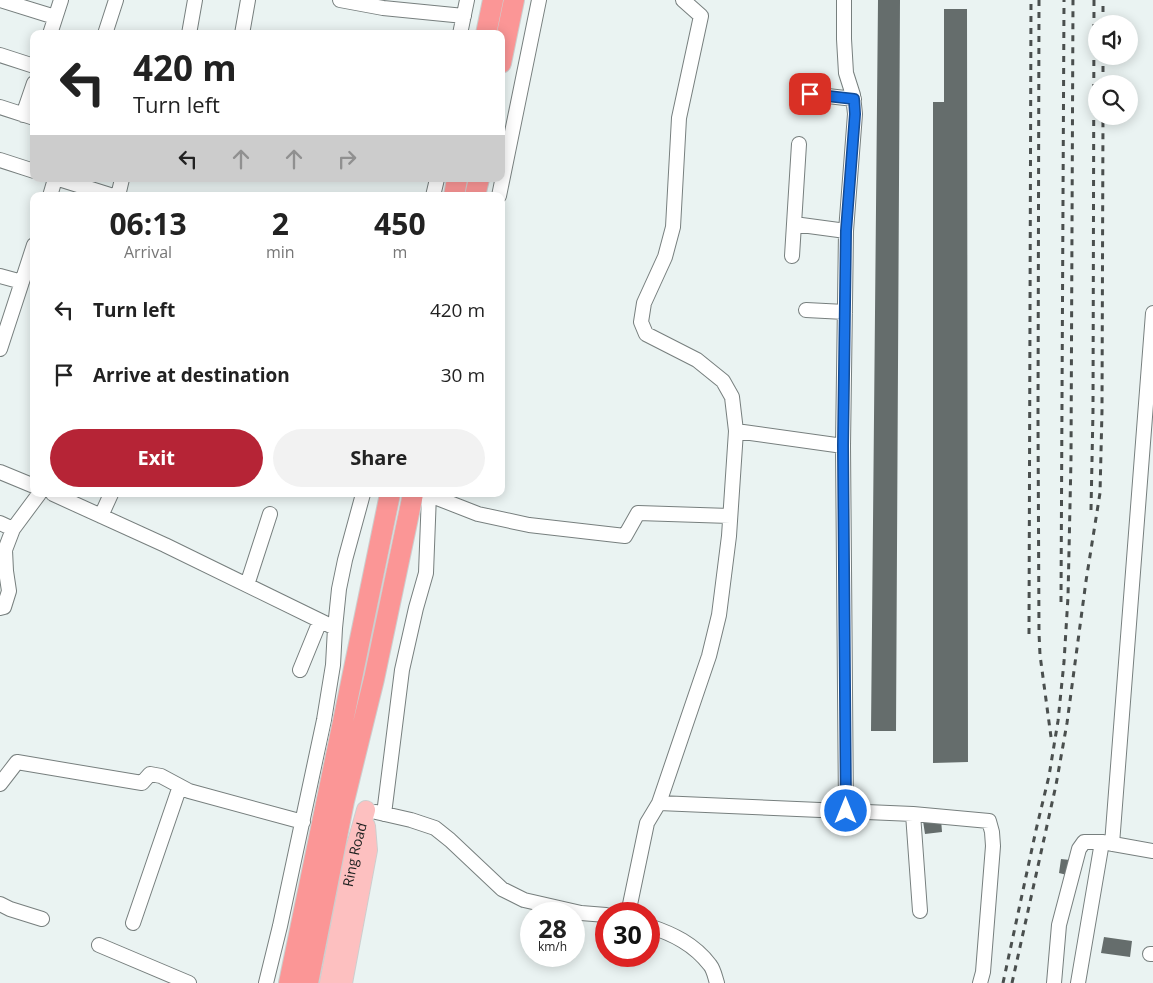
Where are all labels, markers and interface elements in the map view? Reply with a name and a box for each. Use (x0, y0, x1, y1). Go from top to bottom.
map controls (1088, 15, 1138, 125)
button: sound (1088, 15, 1138, 65)
text: 420 m (133, 44, 237, 91)
icon: left (50, 50, 115, 115)
pin (789, 73, 831, 115)
button: search (1088, 75, 1138, 125)
icon: arrive (796, 80, 824, 108)
text: Turn left (133, 89, 220, 119)
icon: left (174, 145, 202, 173)
icon: ahead (227, 145, 255, 173)
icon: ahead (280, 145, 308, 173)
icon: right (333, 145, 361, 173)
text: 06:13 (109, 203, 187, 244)
text: 2 (272, 203, 289, 244)
text: 450 (374, 203, 426, 244)
text: Arrival (124, 241, 172, 263)
text: min (266, 241, 295, 263)
text: m (392, 241, 407, 263)
icon: left (50, 296, 78, 324)
text: Turn left (93, 297, 175, 323)
text: 420 m (430, 297, 485, 323)
icon: arrive (50, 361, 78, 389)
text: Arrive at destination (93, 362, 290, 388)
text: 30 m (441, 362, 485, 388)
button: Exit (50, 429, 263, 487)
button: Share (273, 429, 485, 487)
position arrow (819, 784, 871, 836)
street label: Ring Road (338, 820, 371, 888)
speed limit sign: 30 (595, 902, 660, 967)
text: 28 (538, 911, 567, 945)
text: km/h (538, 938, 567, 955)

